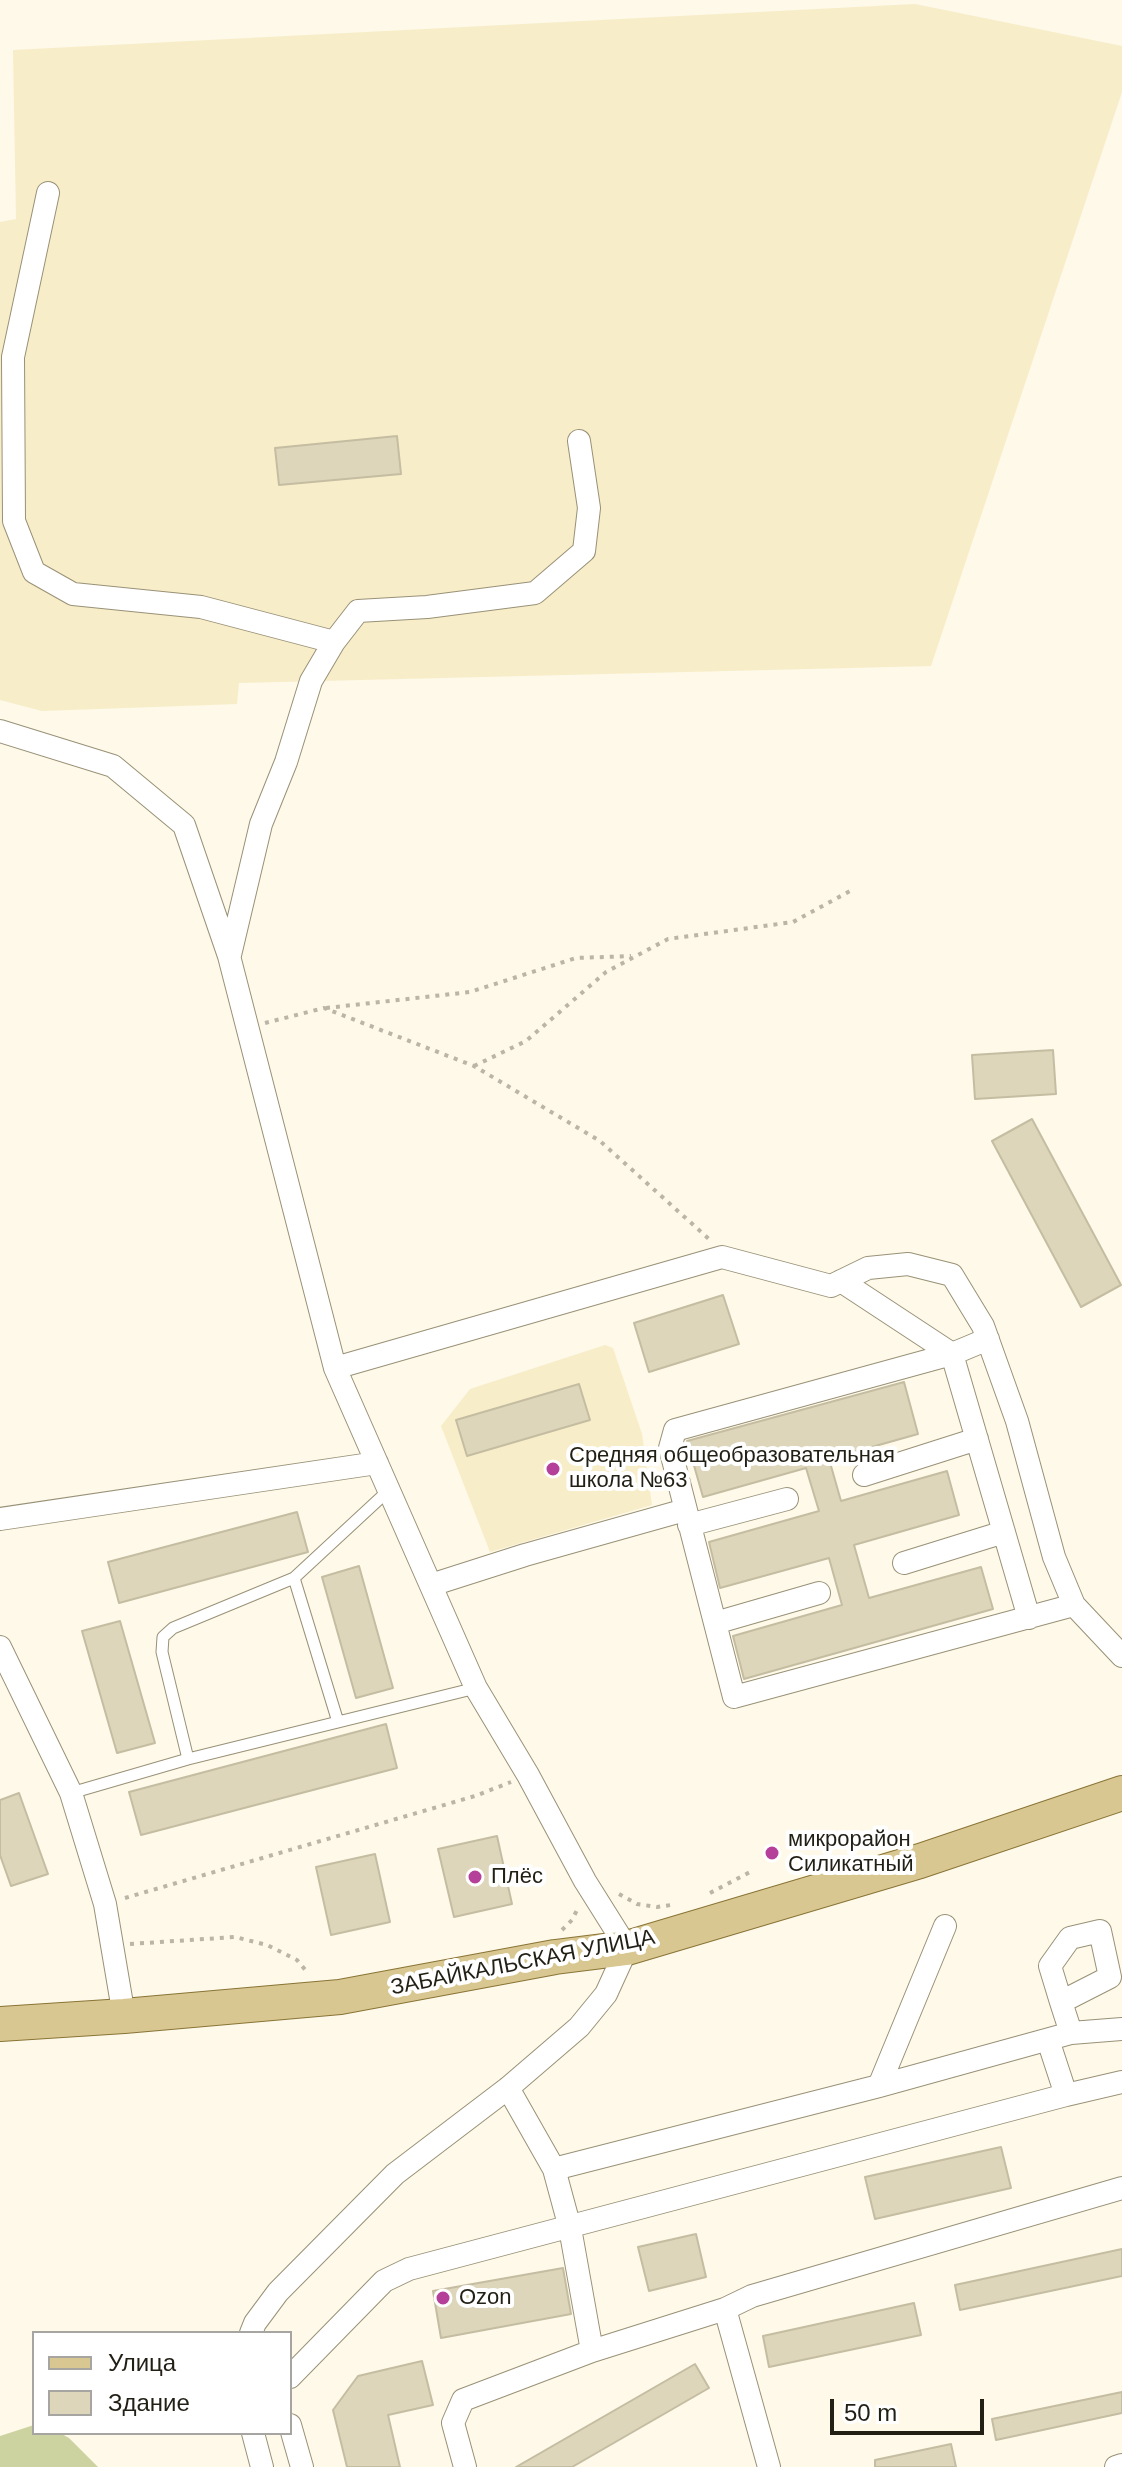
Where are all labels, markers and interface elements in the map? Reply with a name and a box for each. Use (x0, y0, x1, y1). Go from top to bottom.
place label: Средняя общеобразовательная школа №63 (569, 1443, 895, 1494)
marker: Средняя общеобразовательная школа №63 (544, 1460, 562, 1478)
place label: микрорайон Силикатный (788, 1827, 913, 1878)
marker: микрорайон Силикатный (763, 1844, 781, 1862)
place label: Плёс (491, 1864, 543, 1890)
marker: Плёс (466, 1868, 484, 1886)
street label: ЗАБАЙКАЛЬСКАЯ УЛИЦА (389, 1924, 657, 2002)
place label: Ozon (459, 2285, 512, 2311)
marker: Ozon (434, 2289, 452, 2307)
legend (32, 2331, 292, 2435)
text: Улица (108, 2349, 176, 2376)
scale bar (834, 2383, 988, 2433)
text: Здание (108, 2389, 190, 2416)
text: 50 m (844, 2399, 897, 2426)

